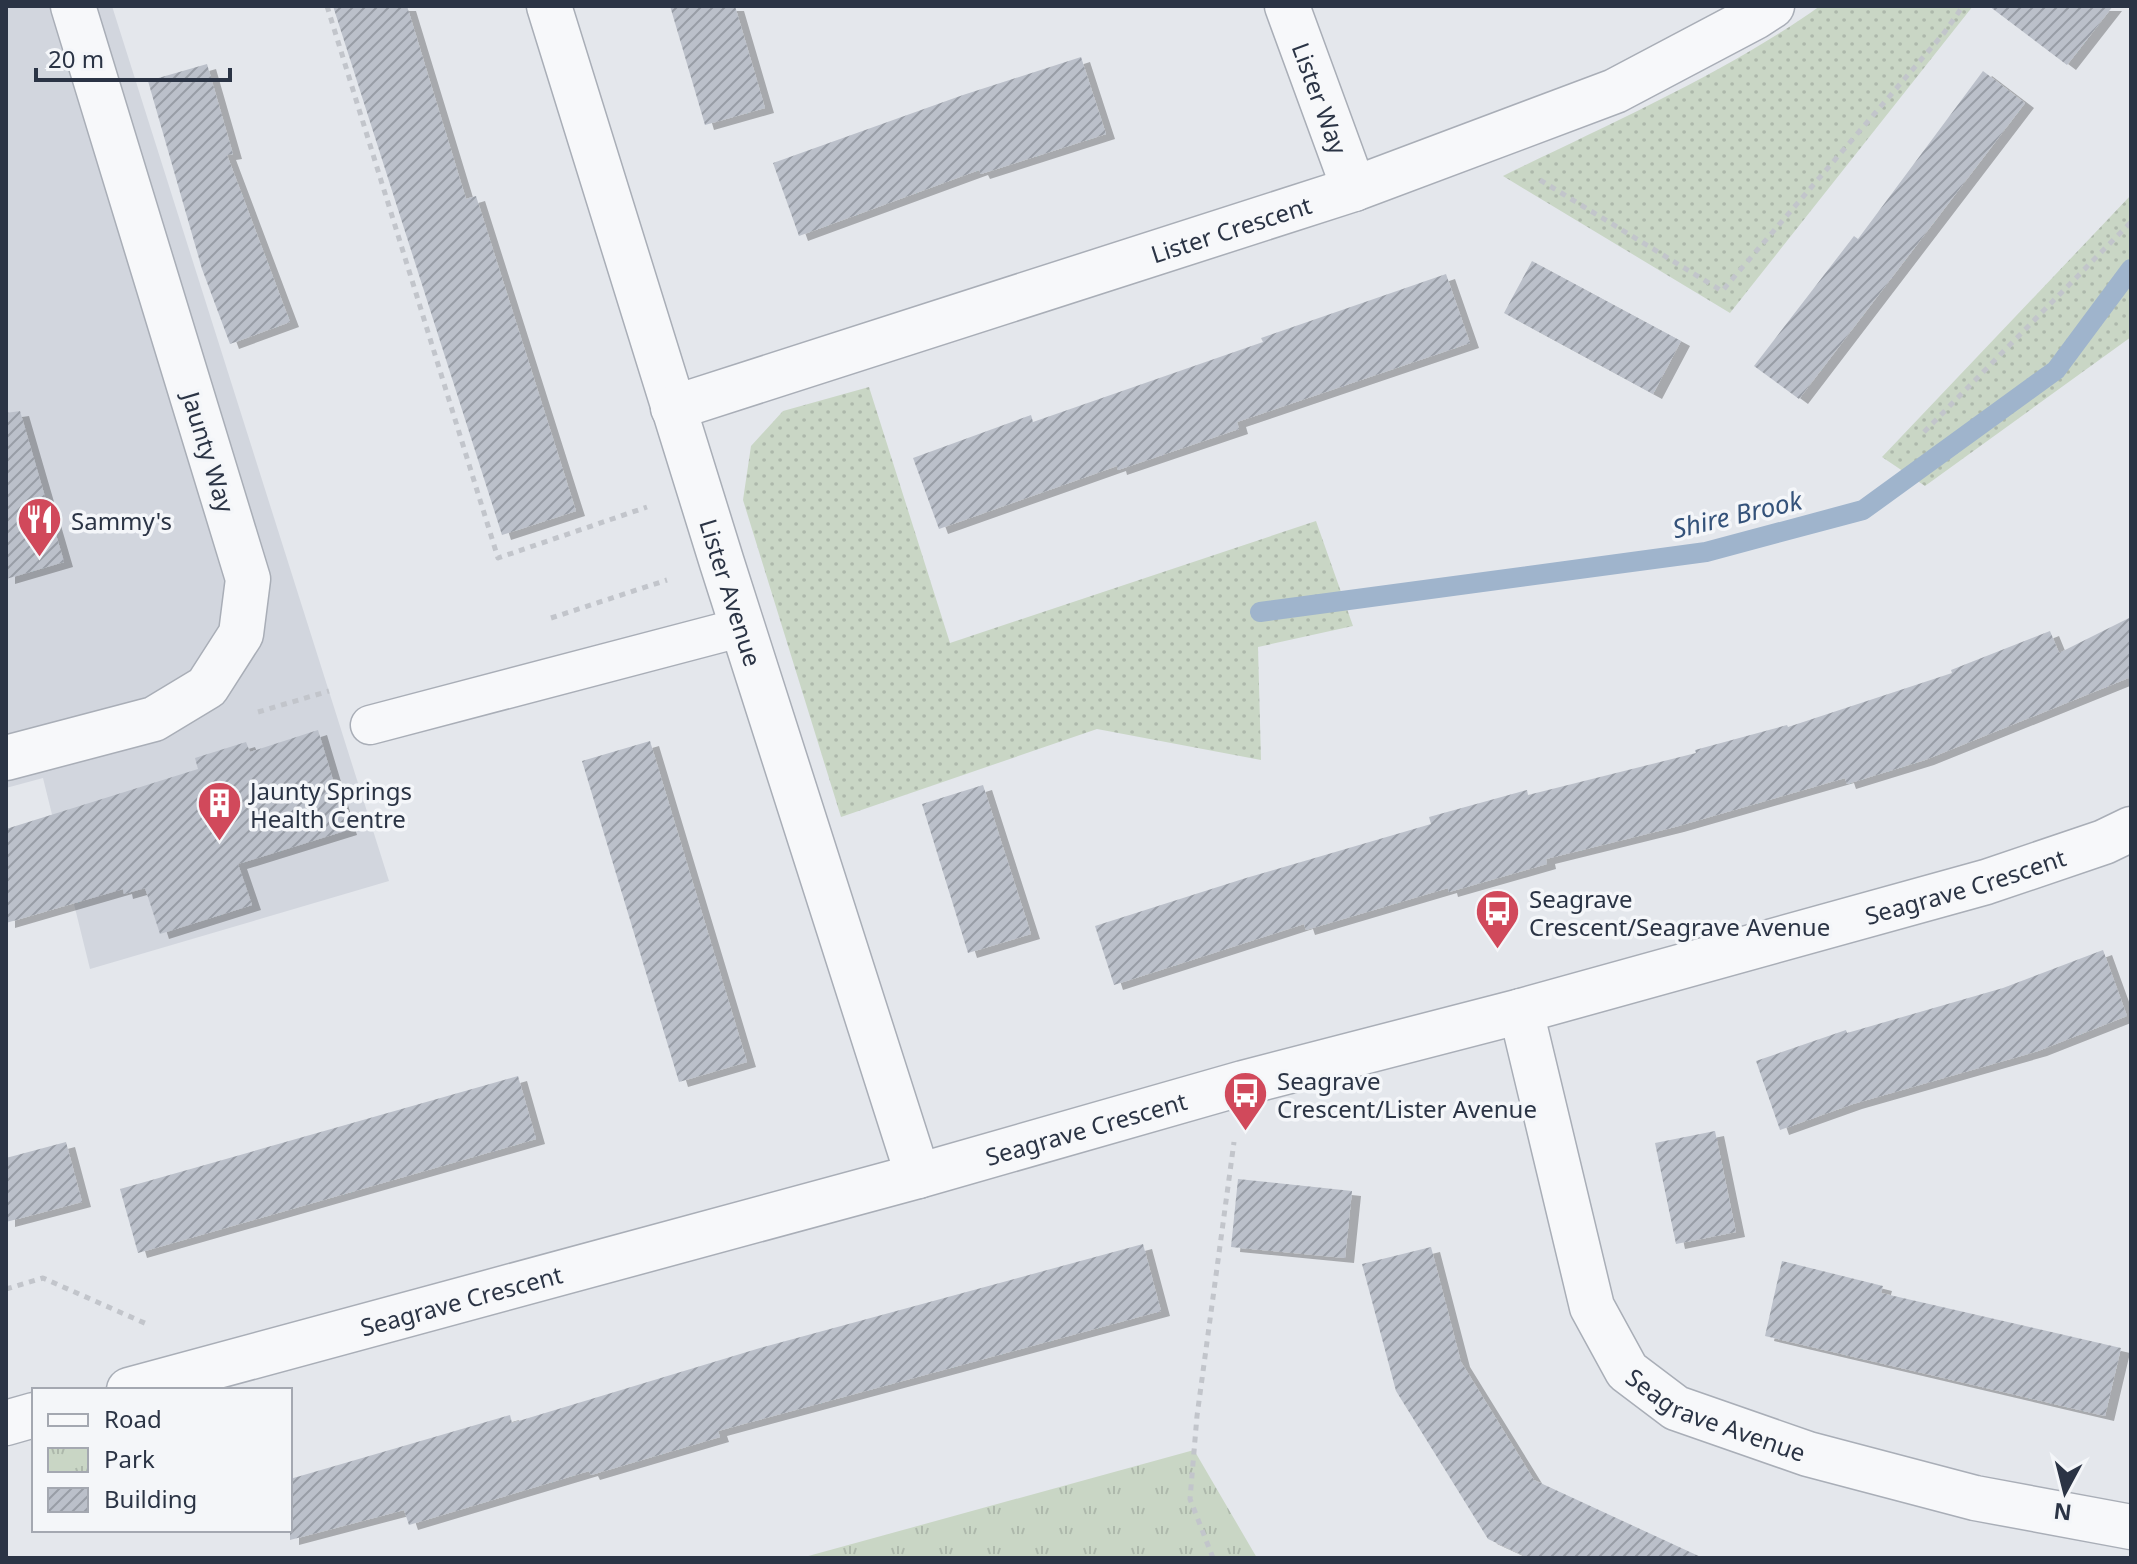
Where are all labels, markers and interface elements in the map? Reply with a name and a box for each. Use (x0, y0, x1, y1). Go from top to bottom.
scale bar (36, 32, 230, 82)
street label: Lister Way (1285, 38, 1356, 159)
text: 20 m (48, 42, 104, 75)
street label: Lister Crescent (1146, 187, 1316, 270)
street label: Jaunty Way (174, 386, 243, 517)
water label: Shire Brook (1669, 481, 1806, 546)
restaurant icon: Sammy's (16, 496, 64, 559)
place label: Sammy's (71, 504, 172, 537)
street label: Lister Avenue (693, 514, 770, 670)
place label: Jaunty Springs Health Centre (248, 774, 412, 835)
building icon: Jaunty Springs Health Centre (195, 780, 243, 843)
street label: Seagrave Crescent (1861, 840, 2070, 931)
place label: Seagrave Crescent/Seagrave Avenue (1529, 882, 1830, 943)
bus stop icon: Seagrave Crescent/Seagrave Avenue (1474, 888, 1522, 951)
place label: Seagrave Crescent/Lister Avenue (1277, 1064, 1537, 1125)
bus stop icon: Seagrave Crescent/Lister Avenue (1222, 1070, 1270, 1133)
street label: Seagrave Crescent (981, 1083, 1191, 1172)
street label: Seagrave Crescent (356, 1257, 566, 1343)
street label: Seagrave Avenue (1620, 1360, 1810, 1468)
legend (32, 1388, 292, 1532)
text: Road (104, 1402, 162, 1435)
text: Park (104, 1442, 155, 1475)
north arrow (2025, 1452, 2105, 1532)
text: Building (104, 1482, 197, 1515)
text: N (2052, 1497, 2073, 1529)

